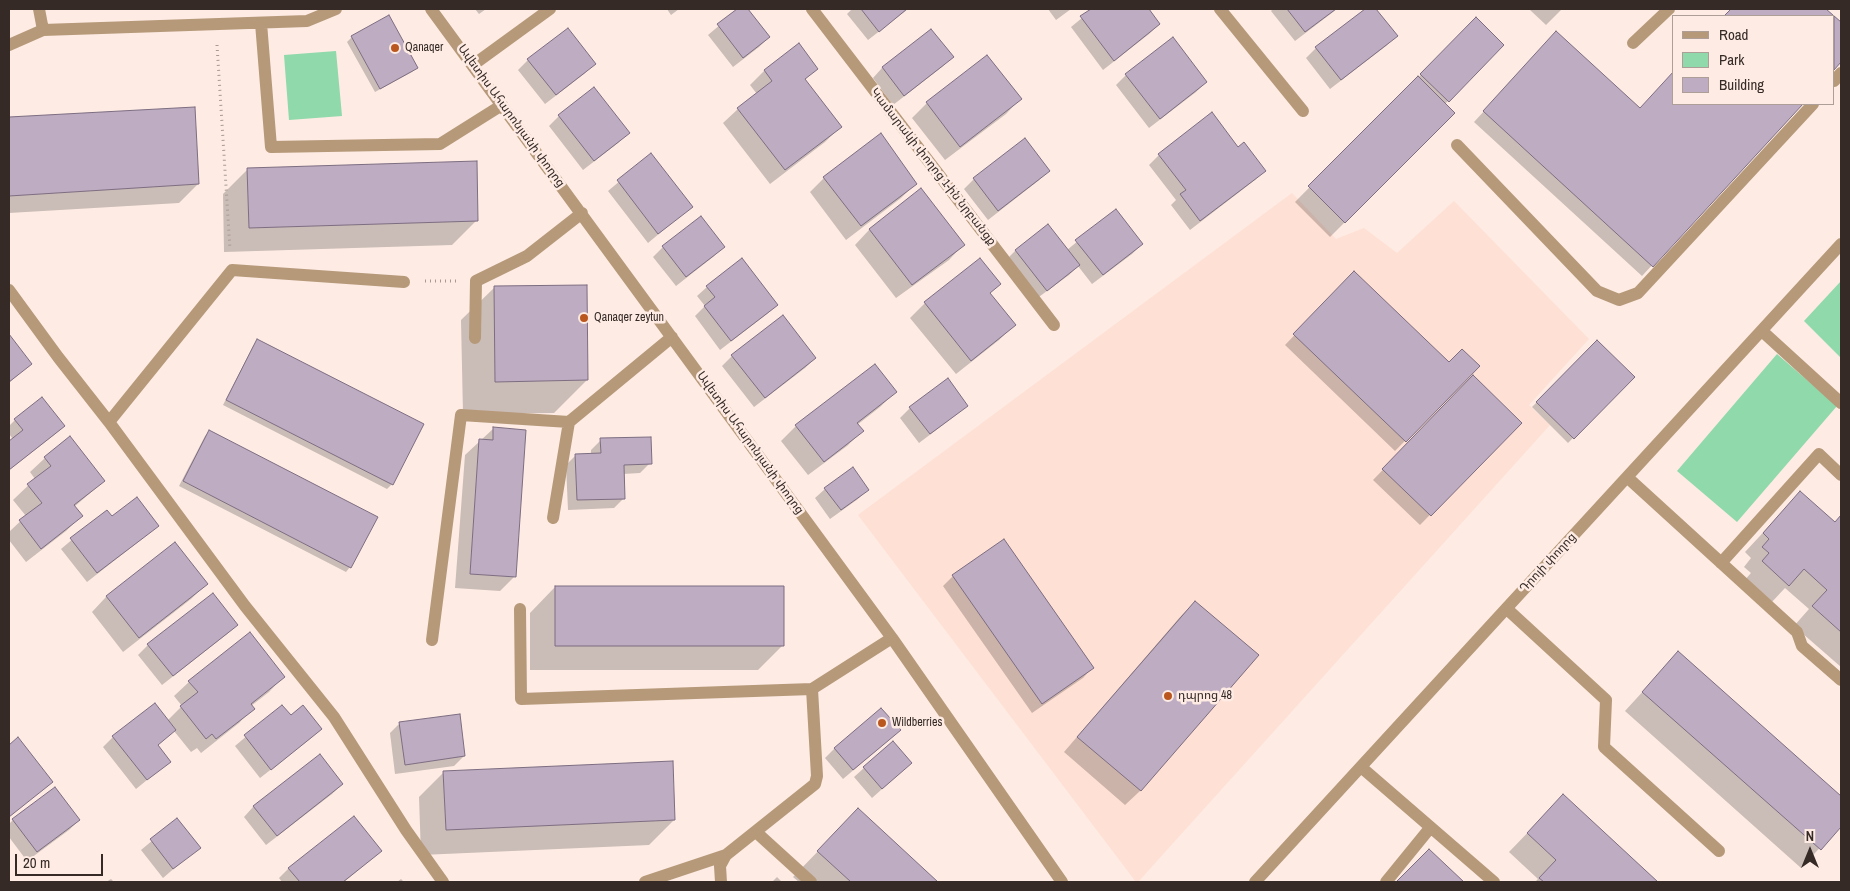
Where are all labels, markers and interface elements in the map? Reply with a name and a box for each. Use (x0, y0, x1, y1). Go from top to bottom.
legend (1672, 15, 1835, 105)
text: Road (1719, 24, 1748, 45)
place label: Qanaqer (405, 41, 443, 55)
marker: Qanaqer (389, 42, 401, 54)
street label: Ավետիս Ահարոնյանի փողոց (454, 42, 568, 190)
text: Park (1719, 49, 1744, 70)
text: Building (1719, 74, 1764, 95)
street label: Կամարակի փողոց 1-ին նրբանցք (867, 86, 999, 248)
place label: Qanaqer zeytun (594, 311, 664, 325)
marker: Qanaqer zeytun (578, 312, 590, 324)
street label: Ավետիս Ահարոնյանի փողոց (693, 369, 807, 517)
street label: Դրոյի փողոց (1517, 530, 1579, 596)
place label: դպրոց 48 (1178, 689, 1232, 703)
marker: դպրոց 48 (1162, 690, 1174, 702)
place label: Wildberries (892, 716, 942, 730)
marker: Wildberries (876, 717, 888, 729)
north arrow (1785, 826, 1835, 876)
text: N (1806, 827, 1814, 845)
scale bar (18, 844, 105, 876)
text: 20 m (23, 852, 50, 873)

